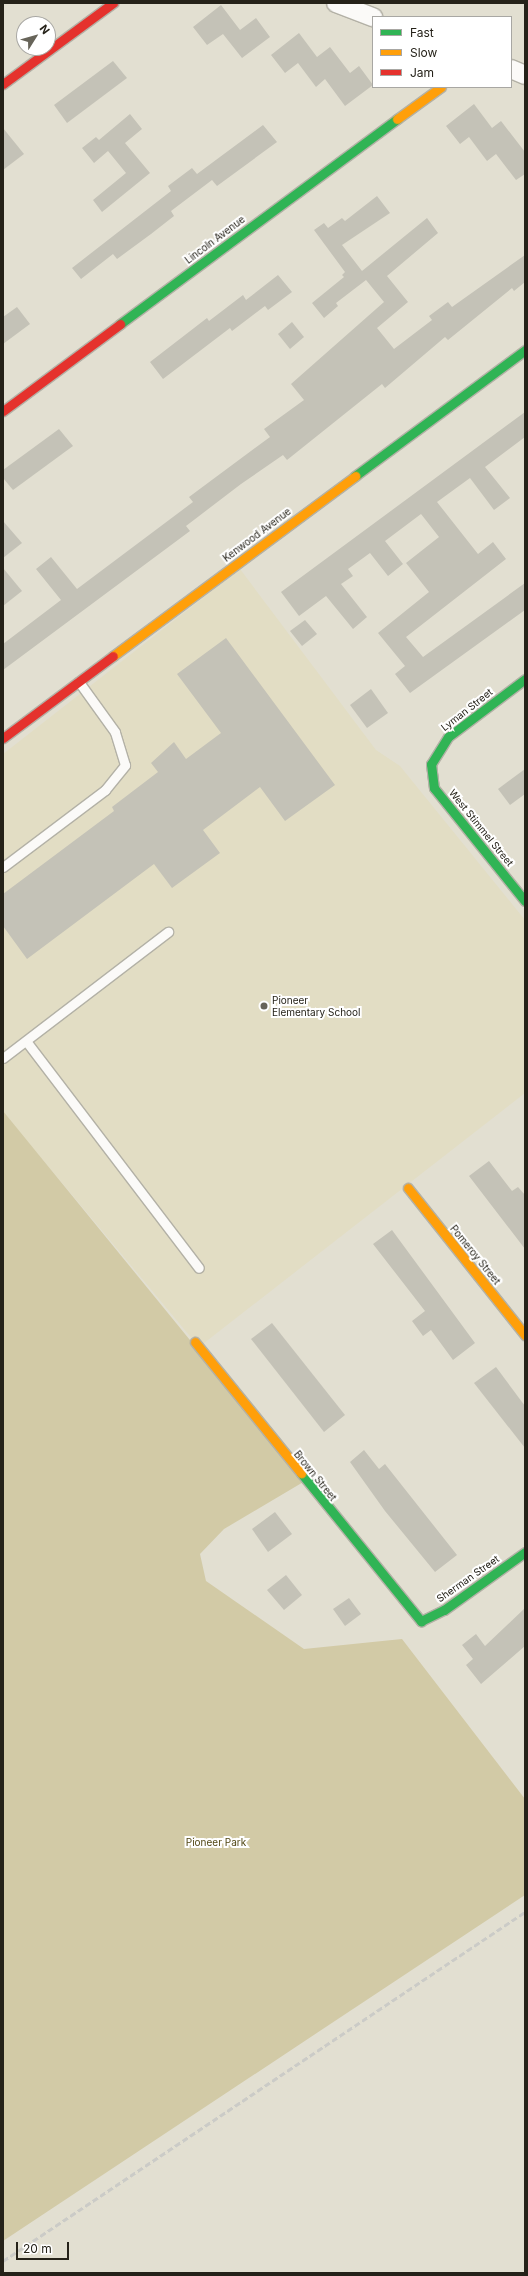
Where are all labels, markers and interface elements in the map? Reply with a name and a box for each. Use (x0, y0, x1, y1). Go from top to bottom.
north arrow (16, 16, 56, 56)
legend (372, 16, 512, 88)
text: N (37, 22, 53, 37)
text: Fast (410, 25, 434, 40)
text: Slow (410, 45, 437, 60)
text: Jam (410, 65, 434, 80)
street label: Lincoln Avenue (183, 214, 247, 266)
street label: Kenwood Avenue (221, 505, 293, 565)
street label: Lyman Street (439, 686, 495, 734)
street label: West Stimmel Street (446, 787, 516, 869)
place label: Pioneer Elementary School (272, 994, 361, 1018)
marker: Pioneer Elementary School (259, 1001, 269, 1011)
street label: Pomeroy Street (447, 1223, 503, 1287)
street label: Brown Street (291, 1448, 339, 1504)
street label: Sherman Street (434, 1553, 502, 1605)
park label: Pioneer Park (186, 1837, 246, 1849)
scale bar (18, 2234, 71, 2260)
text: 20 m (23, 2241, 52, 2256)

